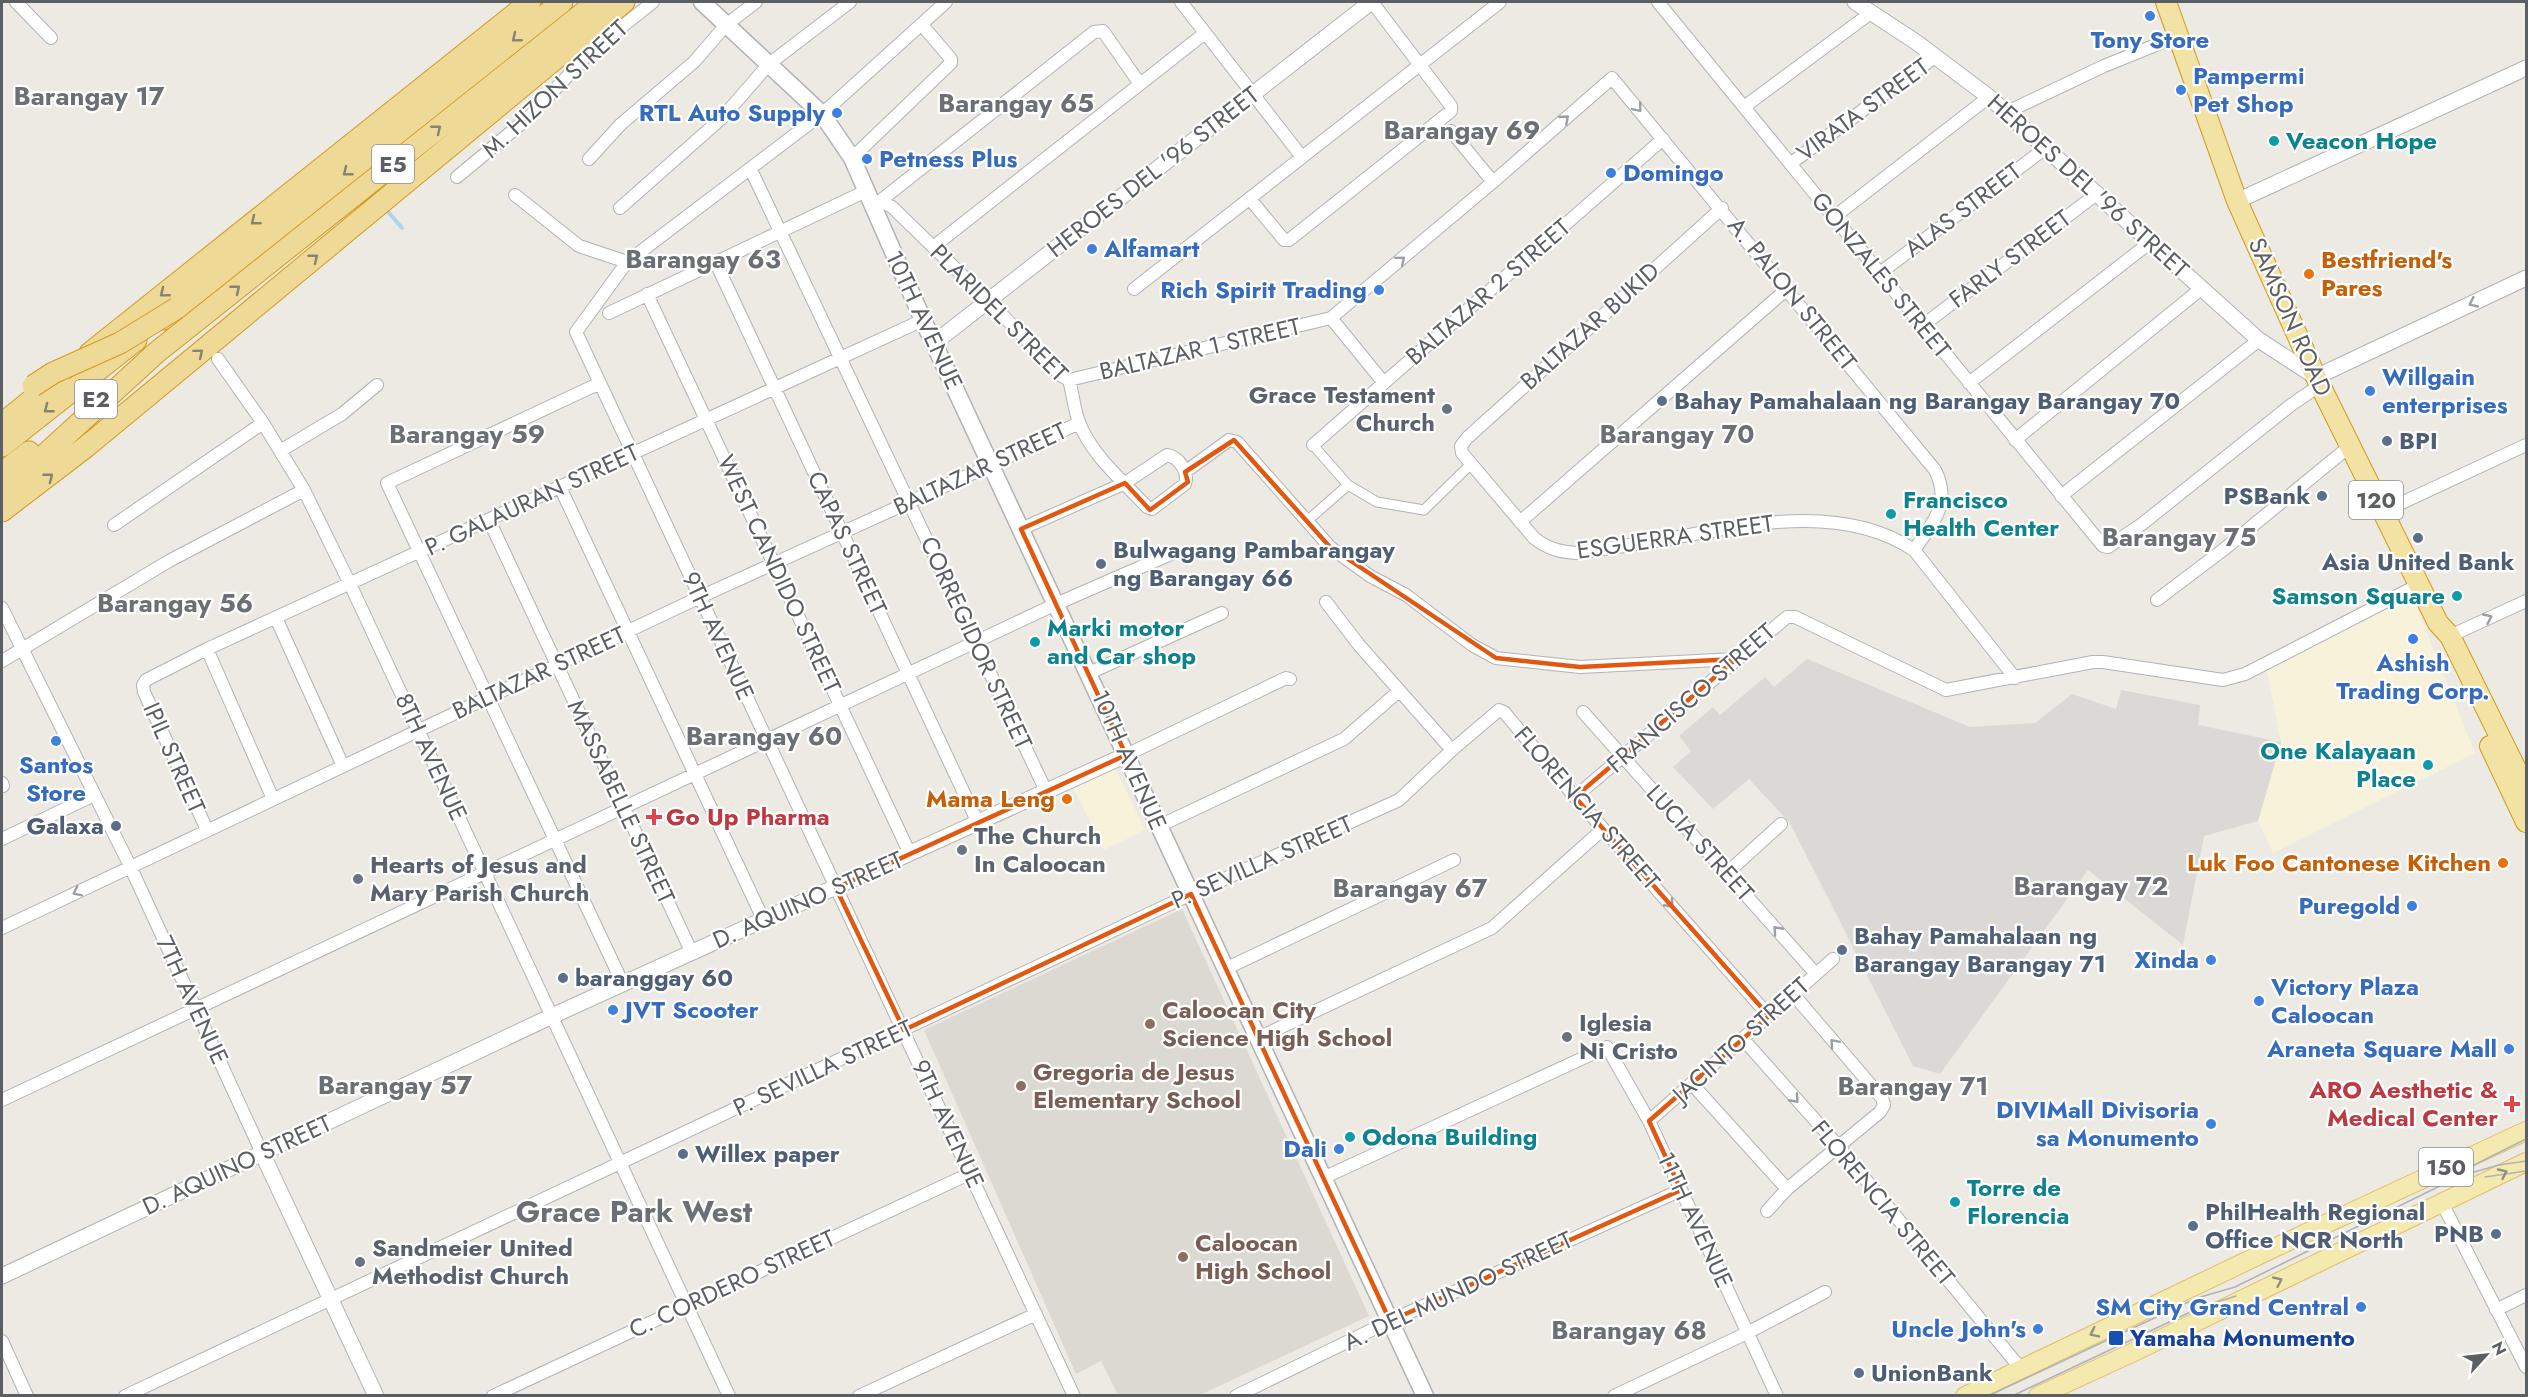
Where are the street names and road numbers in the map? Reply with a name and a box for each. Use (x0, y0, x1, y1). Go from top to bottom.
street label: M. HIZON STREET (474, 11, 636, 166)
street label: VIRATA STREET (1789, 49, 1936, 170)
street label: HEROES DEL '96 STREET (1039, 78, 1266, 266)
street label: HEROES DEL '96 STREET (1980, 85, 2197, 286)
road number: E5 (372, 145, 414, 183)
street label: ALAS STREET (1897, 154, 2029, 265)
street label: GONZALES STREET (1803, 184, 1959, 365)
street label: FARLY STREET (1941, 201, 2078, 316)
street label: A. PALON STREET (1719, 209, 1865, 378)
street label: BALTAZAR 2 STREET (1398, 210, 1578, 373)
street label: SAMSON ROAD (2240, 232, 2341, 402)
street label: PLARIDEL STREET (922, 236, 1076, 390)
street label: 10TH AVENUE (877, 244, 972, 395)
street label: BALTAZAR BUKID (1512, 254, 1667, 398)
street label: BALTAZAR 1 STREET (1096, 308, 1304, 389)
road number: E2 (75, 380, 117, 418)
street label: BALTAZAR STREET (887, 413, 1072, 524)
street label: P. GALAURAN STREET (419, 435, 644, 565)
street label: WEST CANDIDO STREET (709, 449, 850, 699)
street label: CAPAS STREET (799, 465, 896, 620)
road number: 120 (2349, 481, 2403, 519)
street label: ESGUERRA STREET (1574, 505, 1776, 568)
street label: CORREGIDOR STREET (912, 531, 1041, 755)
street label: 9TH AVENUE (673, 566, 763, 706)
street label: FRANCISCO STREET (1599, 614, 1783, 781)
street label: BALTAZAR STREET (446, 617, 631, 728)
street label: 10TH AVENUE (1083, 684, 1176, 835)
street label: 8TH AVENUE (387, 687, 476, 826)
street label: MASSABELLE STREET (559, 694, 684, 909)
street label: IPIL STREET (134, 697, 214, 819)
street label: FLORENCIA STREET (1506, 718, 1668, 897)
street label: LUCIA STREET (1638, 777, 1762, 909)
street label: P. SEVILLA STREET (1166, 806, 1358, 917)
street label: D. AQUINO STREET (707, 842, 909, 957)
street label: 7TH AVENUE (147, 930, 238, 1070)
street label: JACINTO STREET (1662, 969, 1817, 1113)
street label: P. SEVILLA STREET (727, 1011, 918, 1125)
street label: 9TH AVENUE (903, 1054, 993, 1194)
street label: D. AQUINO STREET (136, 1105, 337, 1224)
street label: FLORENCIA STREET (1803, 1112, 1963, 1293)
street label: 11TH AVENUE (1649, 1146, 1742, 1294)
road number: 150 (2419, 1148, 2473, 1186)
street label: C. CORDERO STREET (623, 1220, 841, 1347)
street label: A. DEL MUNDO STREET (1337, 1222, 1578, 1359)

